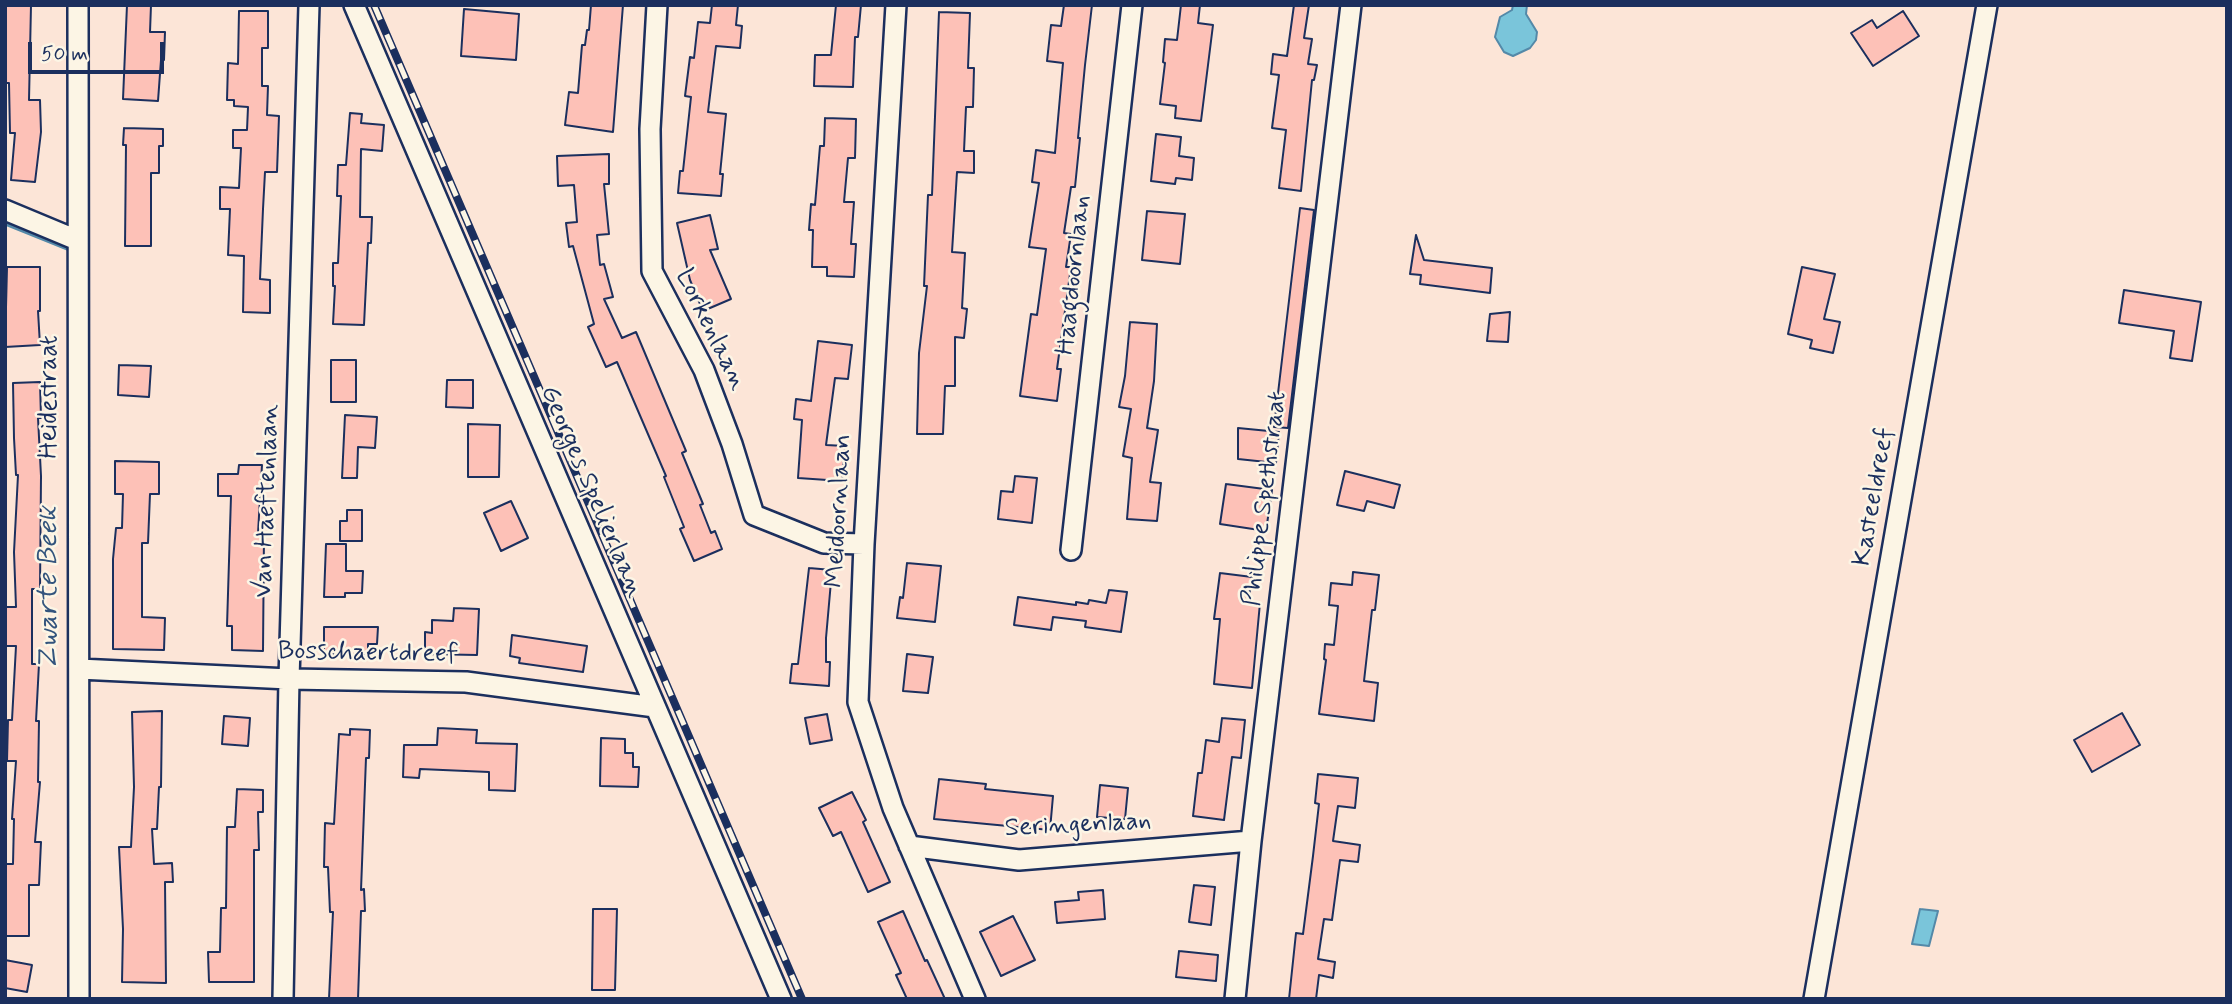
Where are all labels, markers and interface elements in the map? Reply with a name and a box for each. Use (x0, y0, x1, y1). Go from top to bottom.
scale bar (32, 28, 168, 72)
text: 50 m (41, 40, 88, 68)
street label: Haagdoornlaan (1051, 194, 1099, 356)
street label: Lorkenlaan (667, 264, 753, 396)
street label: Heidestraat (35, 335, 67, 459)
street label: Georges Spelierlaan (532, 381, 650, 603)
street label: Philippe Spethstraat (1237, 390, 1295, 608)
street label: Van Haeftenlaan (249, 404, 287, 598)
street label: Kasteeldreef (1847, 425, 1903, 569)
street label: Meidoornlaan (820, 433, 860, 589)
water label: Zwarte Beek (33, 506, 67, 670)
street label: Bosschaertdreef (278, 637, 458, 671)
street label: Seringenlaan (1004, 807, 1152, 845)

